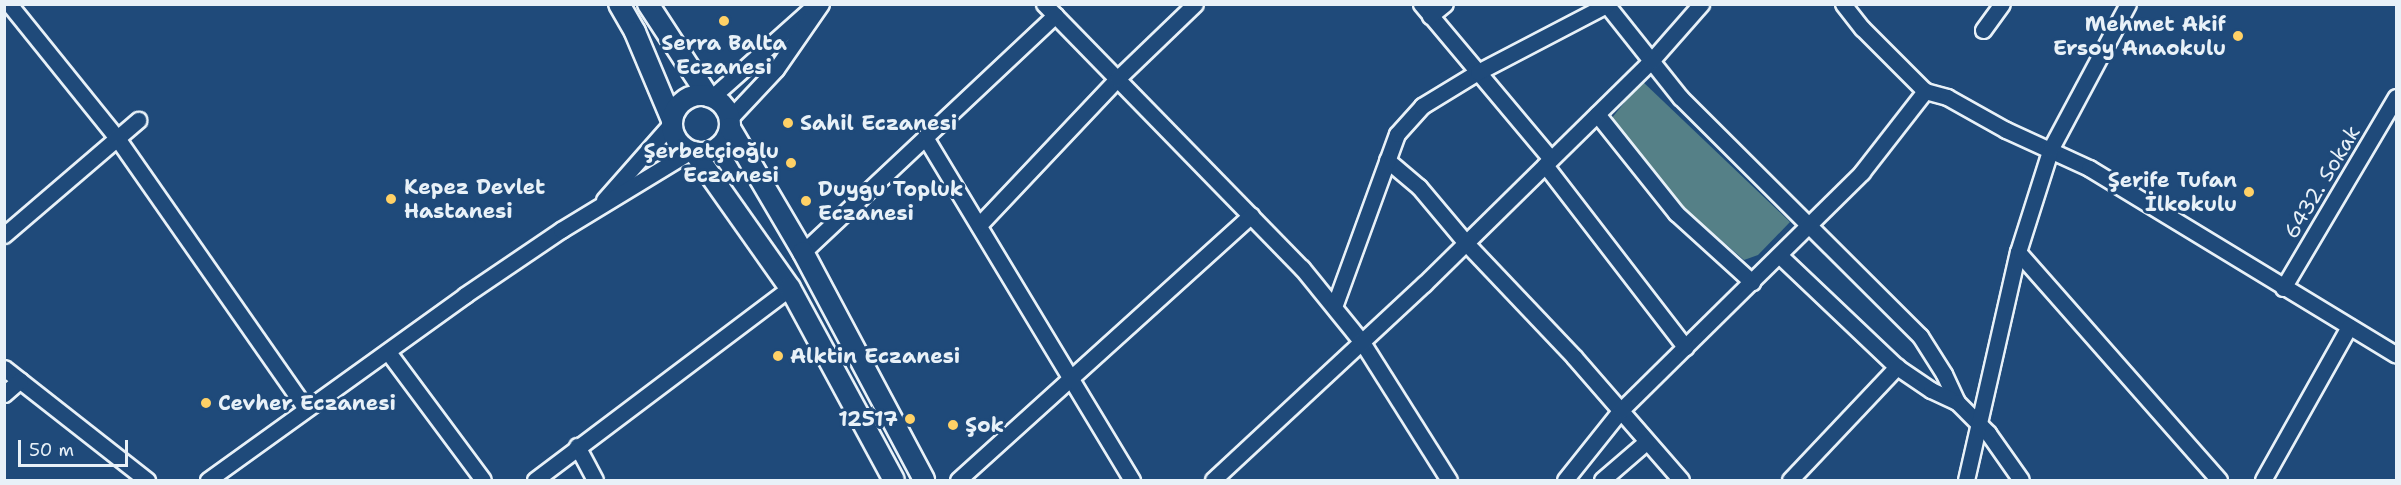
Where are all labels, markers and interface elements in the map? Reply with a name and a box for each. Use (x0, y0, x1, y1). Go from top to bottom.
place label: Mehmet Akif Ersoy Anaokulu (2053, 11, 2226, 61)
marker: Serra Balta Eczanesi (717, 14, 731, 28)
marker: Mehmet Akif Ersoy Anaokulu (2231, 29, 2245, 43)
place label: Serra Balta Eczanesi (661, 30, 787, 80)
place label: Sahil Eczanesi (800, 110, 957, 136)
marker: Sahil Eczanesi (781, 116, 795, 130)
street label: 6432. Sokak (2278, 121, 2366, 243)
place label: Şerbetçioğlu Eczanesi (644, 138, 779, 188)
marker: Şerbetçioğlu Eczanesi (784, 156, 798, 170)
place label: Şerife Tufan İlkokulu (2108, 167, 2237, 217)
place label: Kepez Devlet Hastanesi (404, 174, 545, 224)
place label: Duygu Topluk Eczanesi (818, 176, 963, 226)
marker: Şerife Tufan İlkokulu (2242, 185, 2256, 199)
marker: Kepez Devlet Hastanesi (382, 190, 400, 208)
marker: Duygu Topluk Eczanesi (799, 194, 813, 208)
place label: Alktin Eczanesi (790, 343, 960, 369)
marker: Alktin Eczanesi (771, 349, 785, 363)
place label: Cevher Eczanesi (218, 390, 396, 416)
marker: Cevher Eczanesi (199, 396, 213, 410)
place label: 12517 (838, 406, 898, 432)
marker: 12517 (903, 412, 917, 426)
place label: Şok (965, 412, 1004, 438)
marker: Şok (946, 418, 960, 432)
scale bar (21, 428, 130, 466)
text: 50 m (29, 438, 74, 462)

